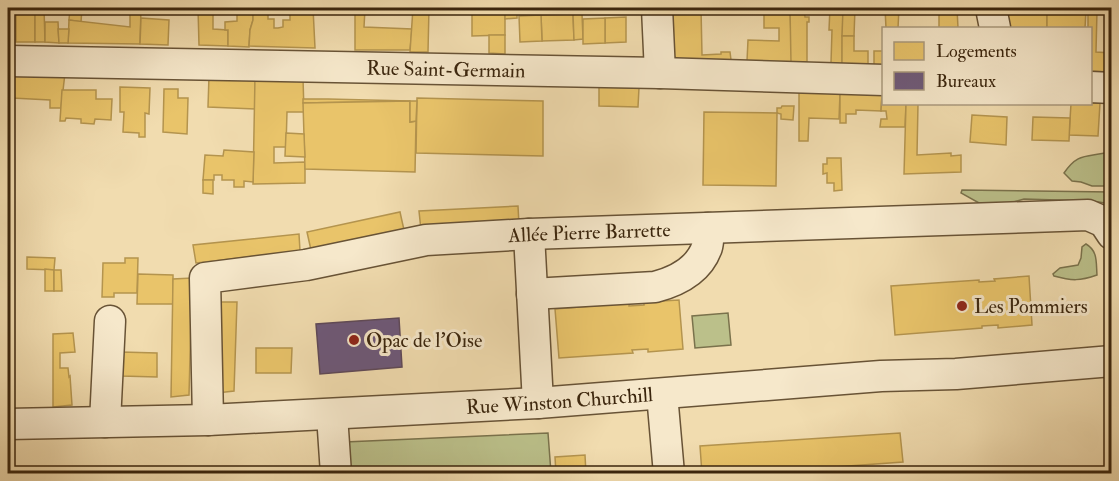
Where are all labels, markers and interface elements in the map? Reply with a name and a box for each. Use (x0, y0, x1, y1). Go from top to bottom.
legend (882, 27, 1092, 105)
text: Logements (936, 40, 1017, 63)
street label: Rue Saint-Germain (366, 56, 526, 84)
text: Bureaux (936, 70, 996, 93)
street label: Allée Pierre Barrette (507, 217, 671, 248)
place label: Les Pommiers (974, 294, 1088, 319)
marker: Les Pommiers (955, 299, 969, 313)
place label: Opac de l'Oise (366, 328, 482, 354)
marker: Opac de l'Oise (347, 333, 361, 347)
street label: Rue Winston Churchill (465, 382, 654, 420)

